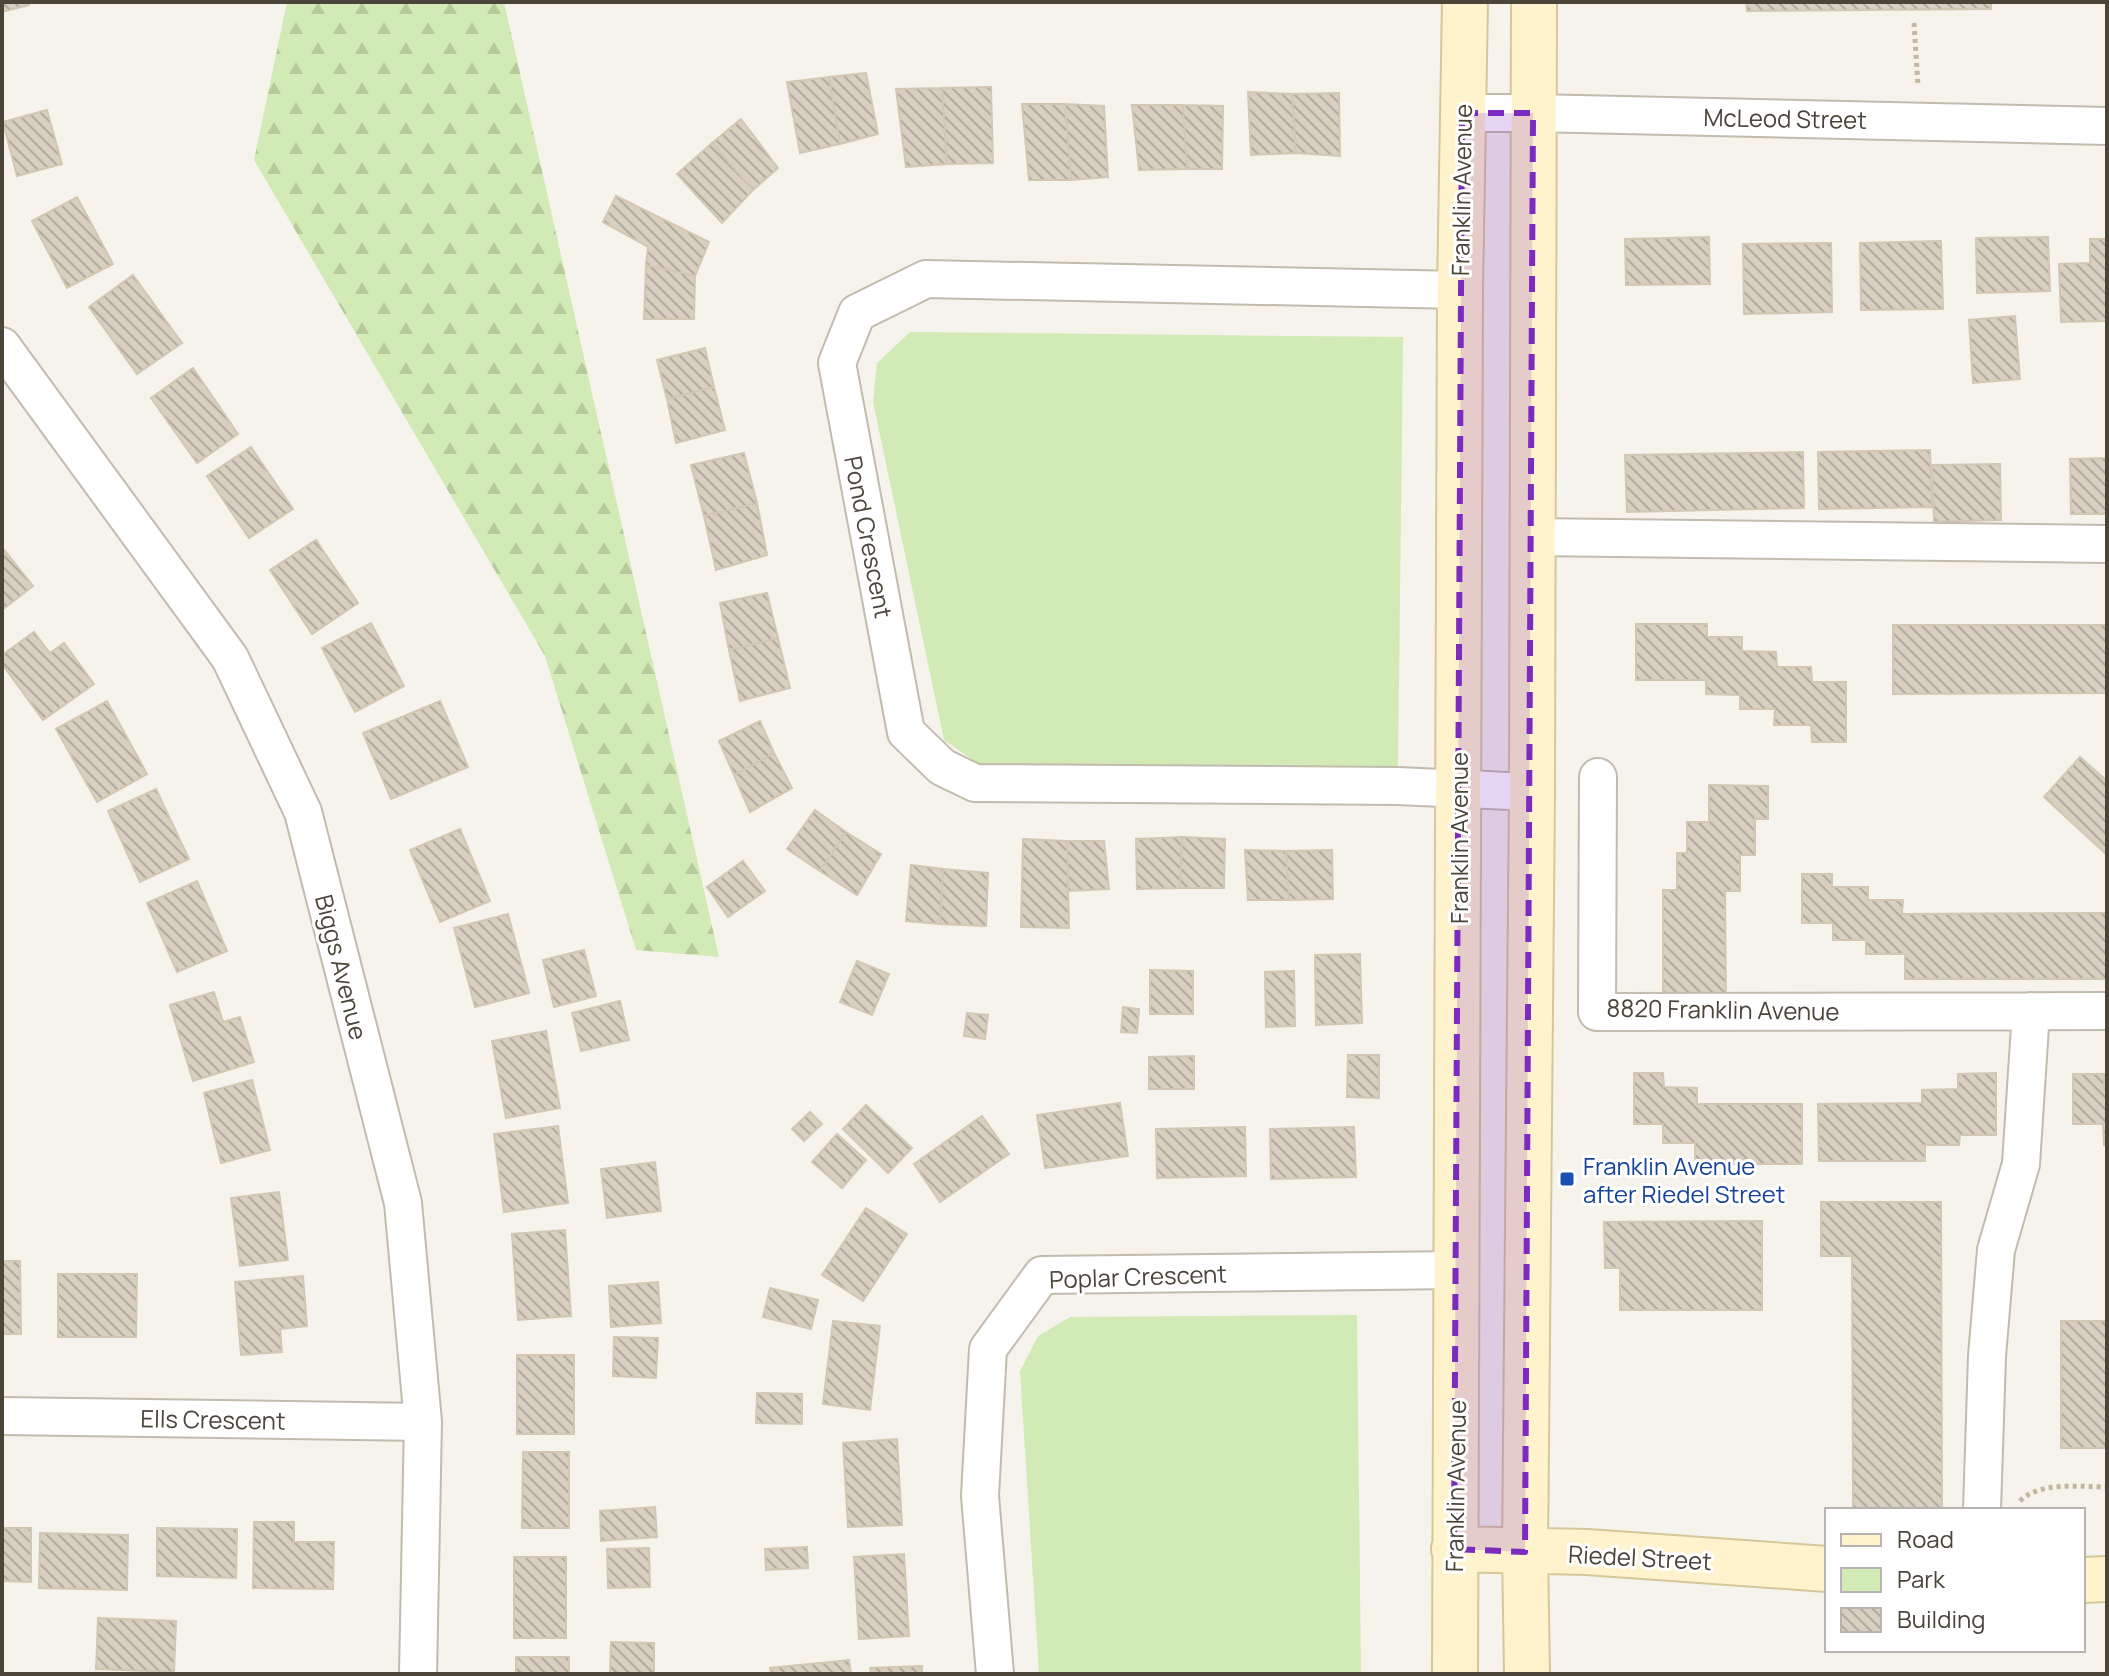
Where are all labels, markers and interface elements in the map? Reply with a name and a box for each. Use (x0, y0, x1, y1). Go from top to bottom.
street label: McLeod Street (1703, 100, 1867, 136)
street label: Franklin Avenue (1443, 104, 1479, 276)
street label: Pond Crescent (837, 453, 901, 621)
street label: Franklin Avenue (1442, 752, 1475, 924)
street label: Biggs Avenue (308, 891, 376, 1043)
street label: 8820 Franklin Avenue (1606, 990, 1840, 1028)
place label: Franklin Avenue after Riedel Street (1583, 1149, 1785, 1210)
marker: Franklin Avenue after Riedel Street (1558, 1170, 1576, 1188)
street label: Poplar Crescent (1049, 1256, 1227, 1296)
street label: Franklin Avenue (1437, 1400, 1473, 1572)
street label: Ells Crescent (140, 1401, 286, 1437)
legend (1825, 1508, 2085, 1652)
text: Road (1897, 1522, 1954, 1555)
street label: Riedel Street (1567, 1537, 1713, 1577)
text: Park (1897, 1562, 1946, 1595)
text: Building (1897, 1602, 1985, 1635)

